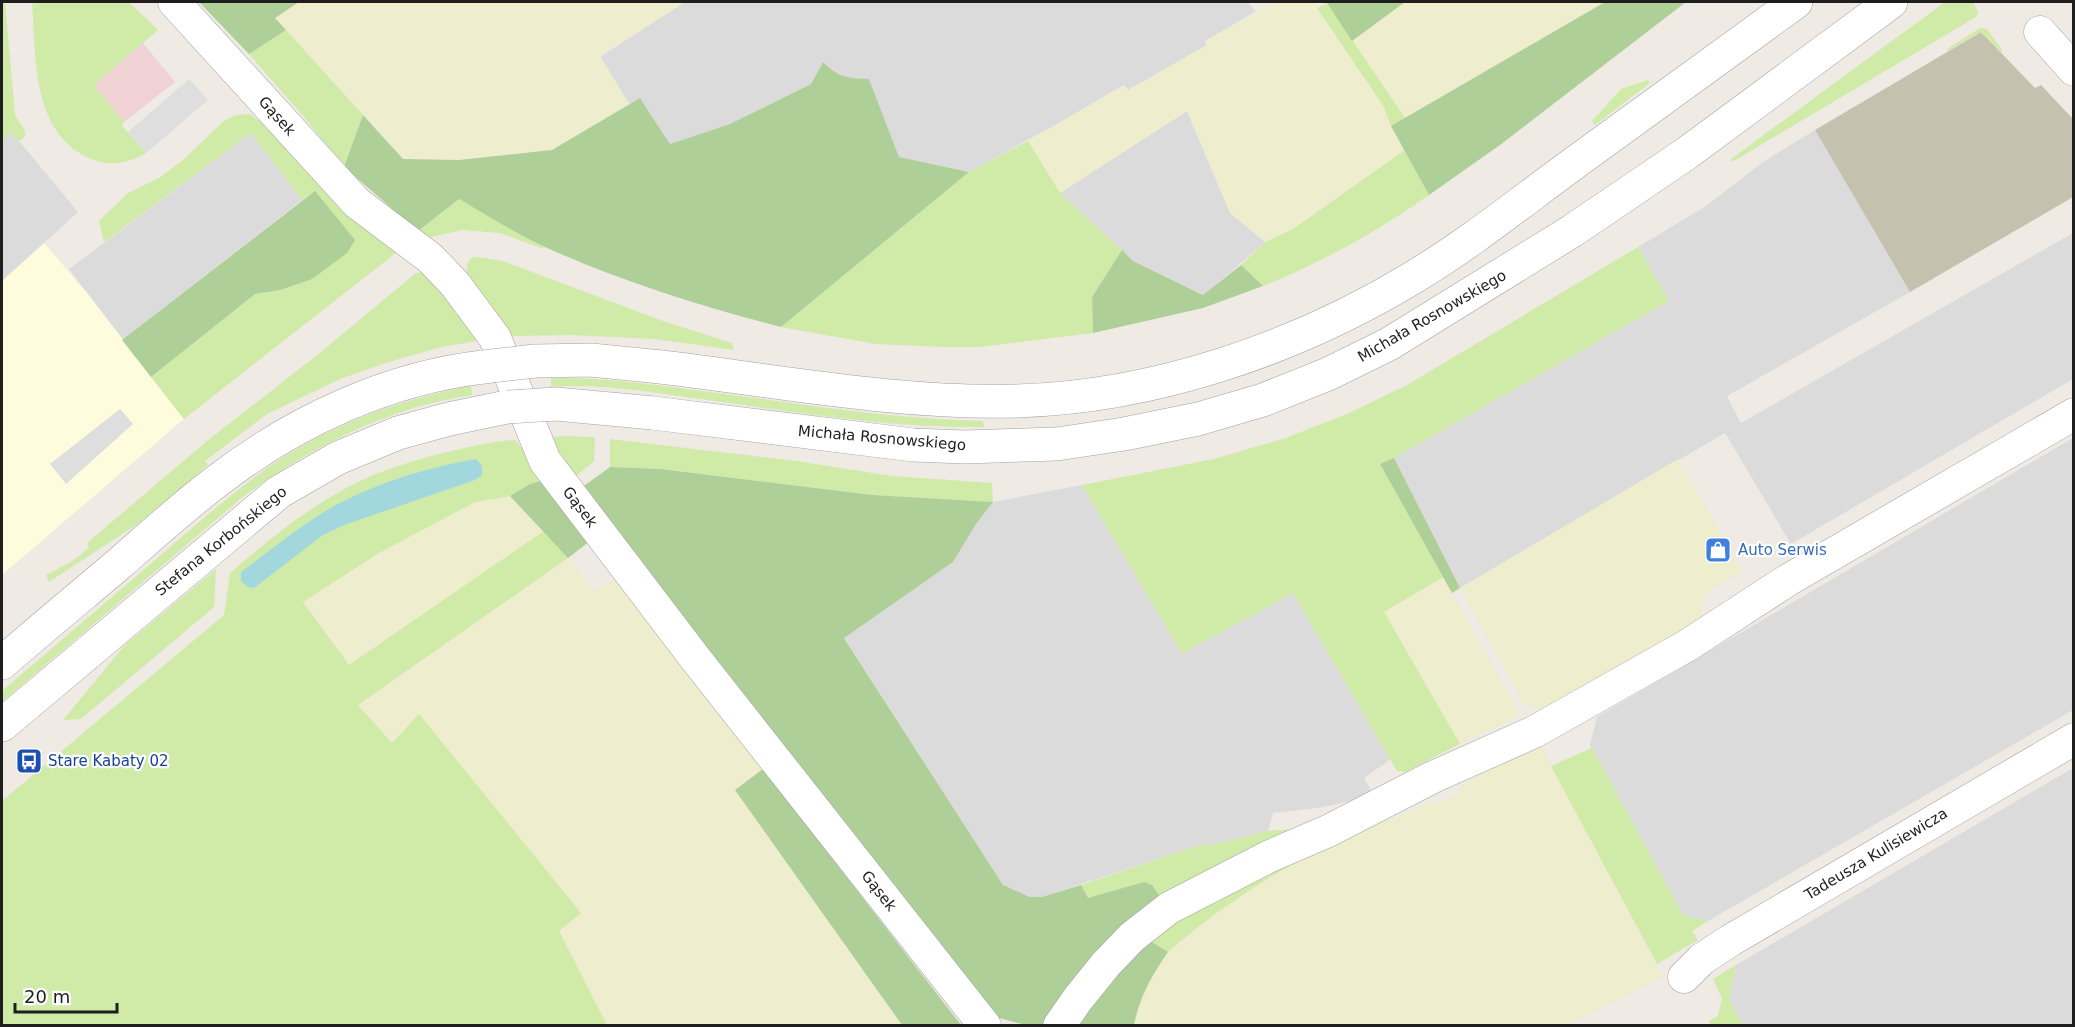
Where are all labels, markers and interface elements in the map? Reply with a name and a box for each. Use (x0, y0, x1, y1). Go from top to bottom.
street label: Gąsek (255, 93, 299, 140)
street label: Michała Rosnowskiego (1355, 266, 1509, 366)
street label: Michała Rosnowskiego (797, 422, 967, 454)
street label: Stefana Korbońskiego (152, 482, 290, 600)
street label: Gąsek (559, 483, 601, 531)
shop icon: Auto Serwis (1703, 535, 1733, 565)
place label: Auto Serwis (1738, 541, 1827, 559)
bus stop icon: Stare Kabaty 02 (14, 746, 44, 776)
place label: Stare Kabaty 02 (48, 752, 169, 770)
street label: Tadeusza Kulisiewicza (1800, 804, 1951, 904)
street label: Gąsek (858, 867, 901, 915)
scale bar (15, 976, 117, 1014)
text: 20 m (24, 986, 70, 1007)

